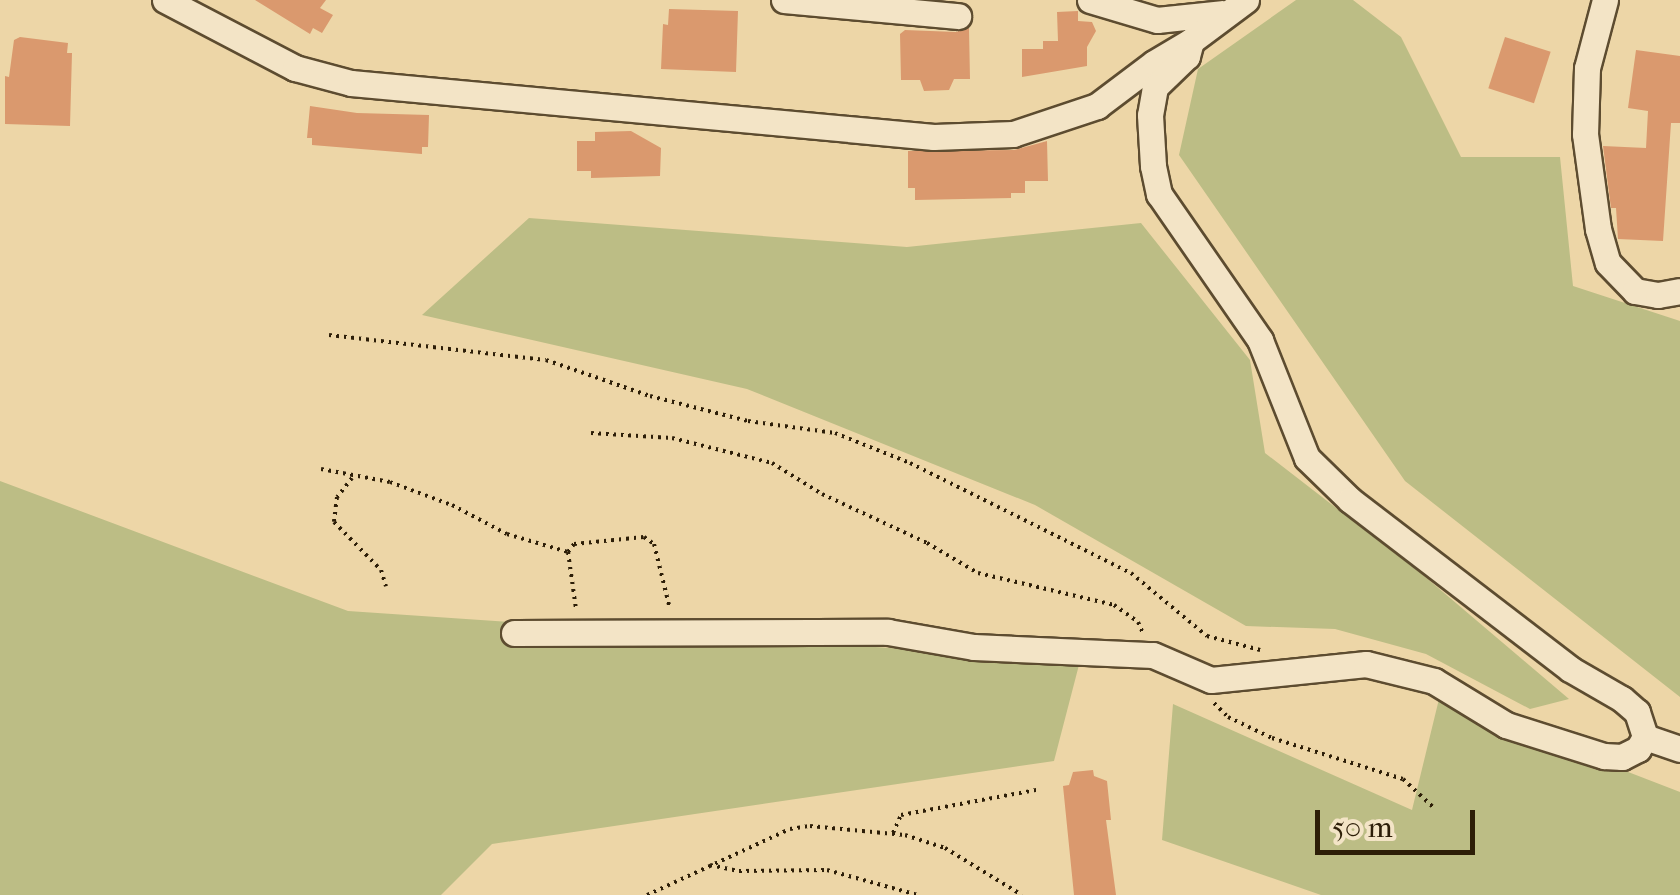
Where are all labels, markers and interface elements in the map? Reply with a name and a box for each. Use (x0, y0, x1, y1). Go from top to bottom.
scale bar (1320, 790, 1480, 852)
text: 50 m (1332, 810, 1393, 845)

